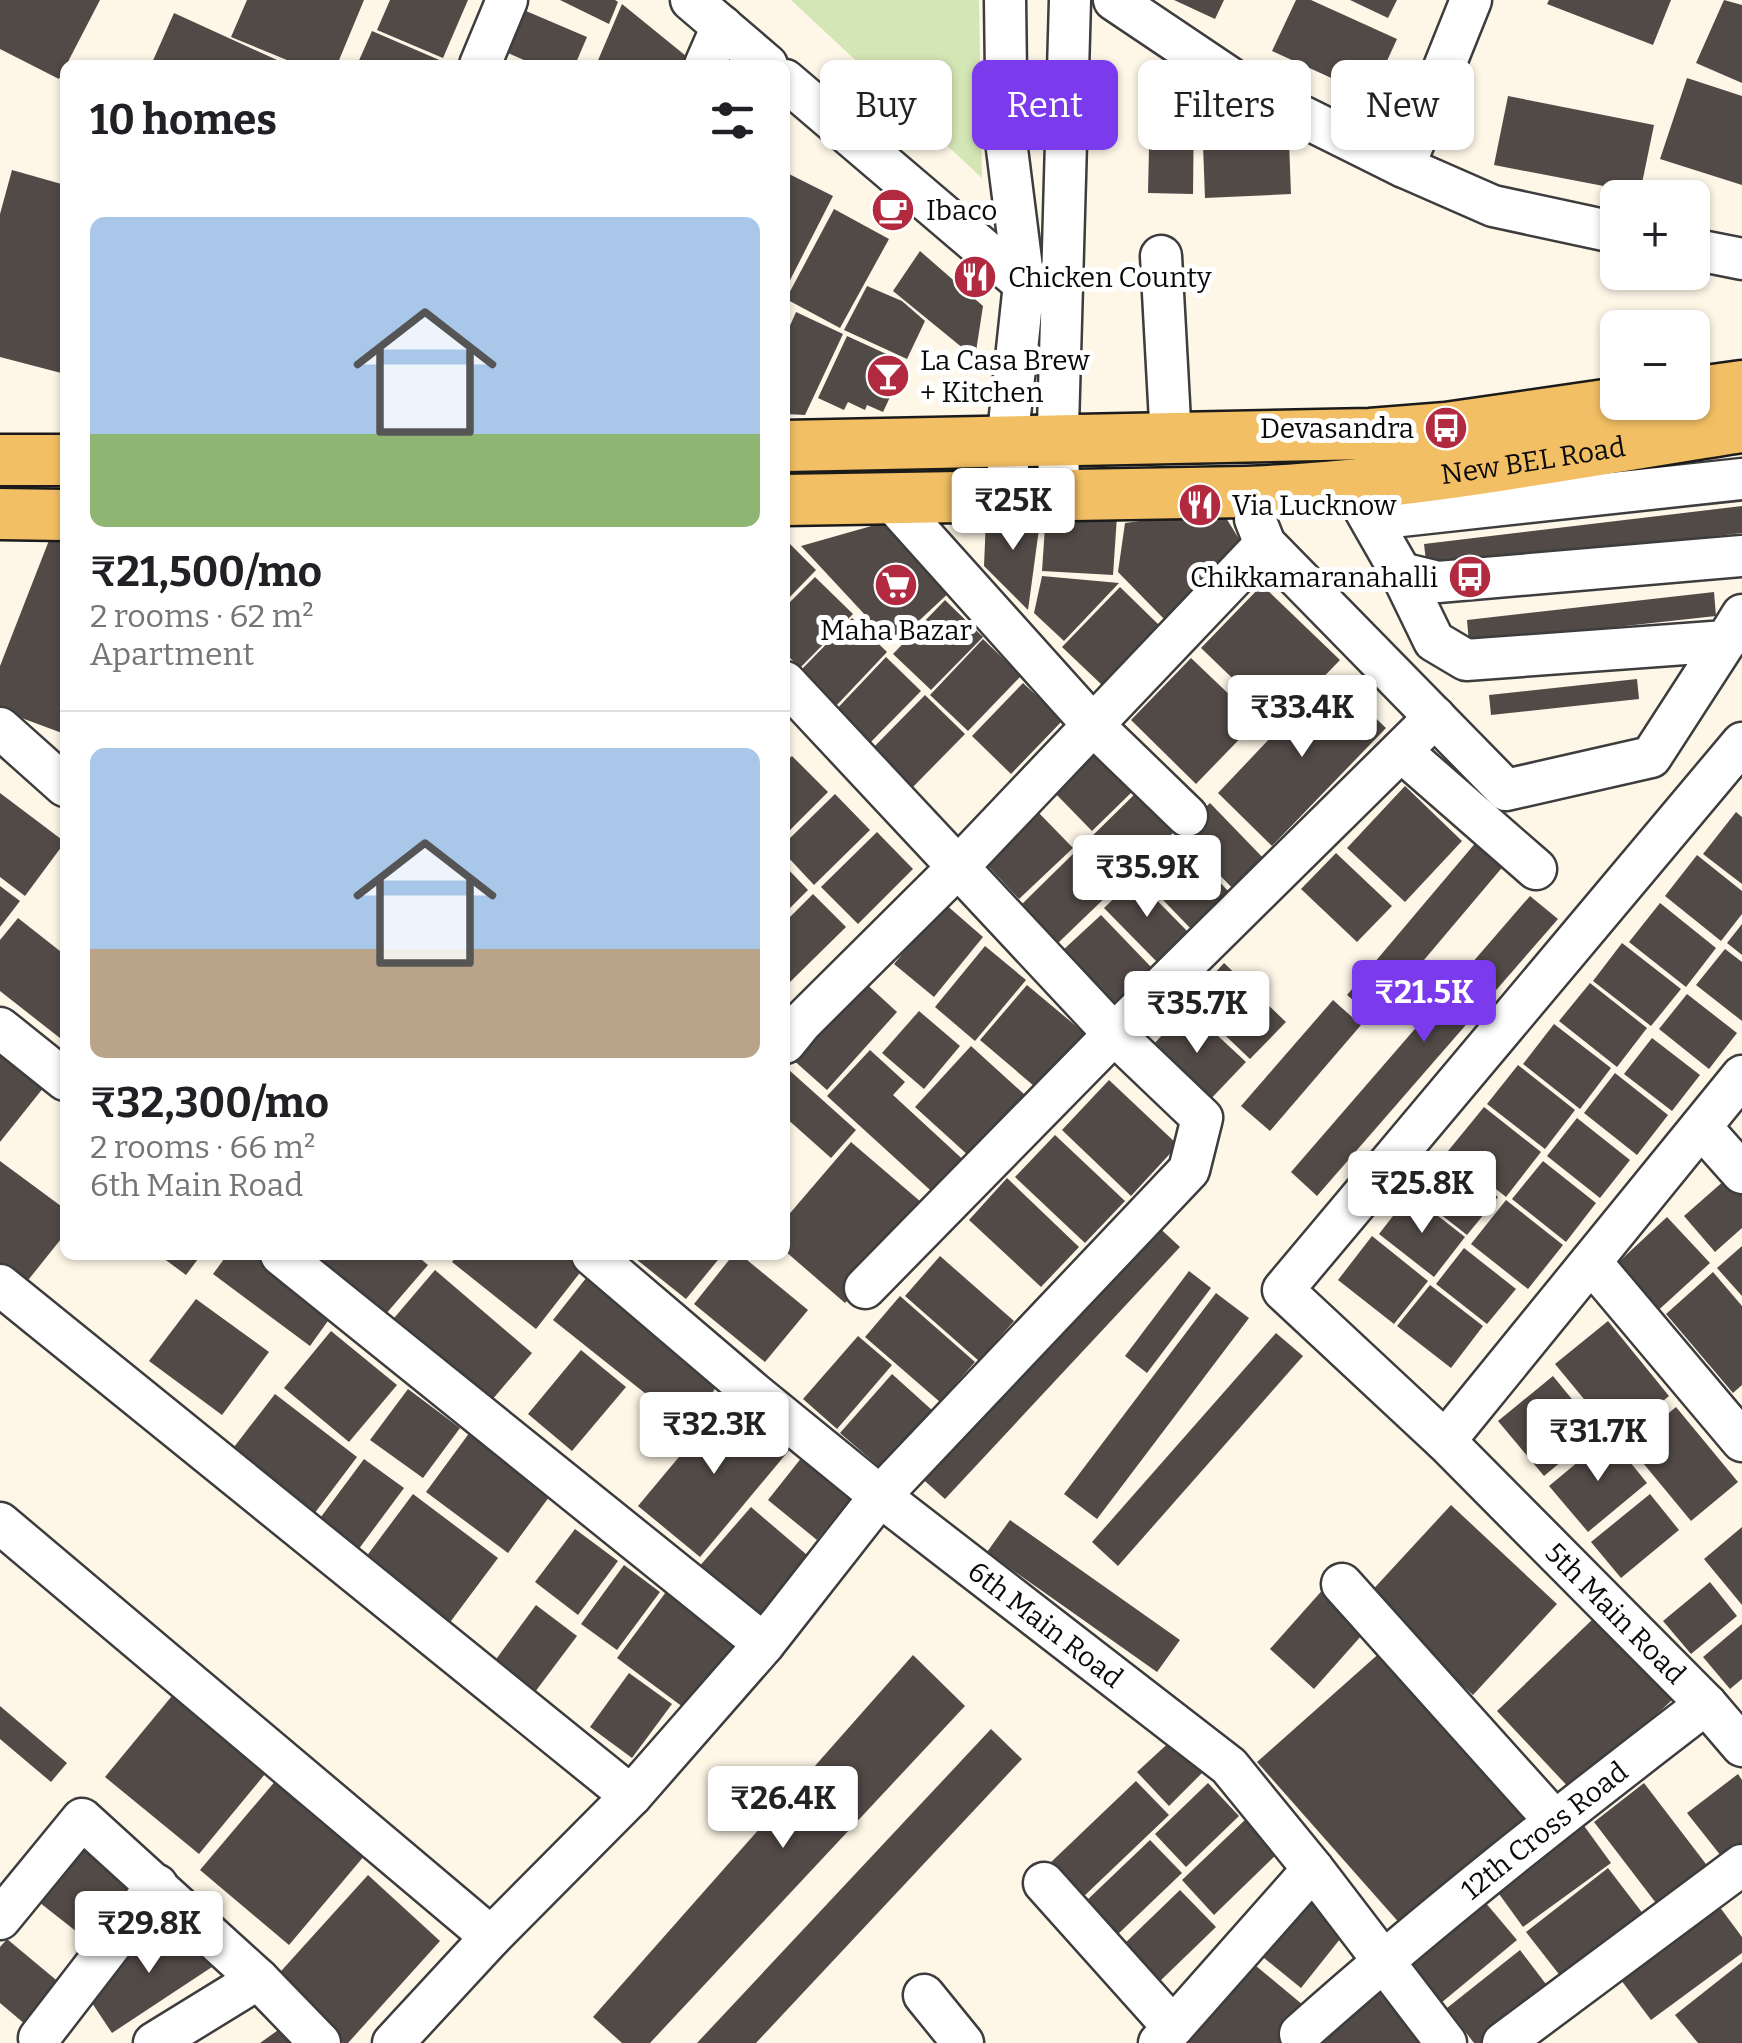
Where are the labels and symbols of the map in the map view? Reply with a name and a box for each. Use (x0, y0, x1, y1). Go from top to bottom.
cafe icon: Ibaco (870, 187, 916, 233)
place label: Ibaco (926, 194, 997, 227)
restaurant icon: Chicken County (952, 254, 998, 300)
place label: Chicken County (1008, 261, 1212, 294)
place label: La Casa Brew + Kitchen (920, 344, 1090, 409)
bar icon: La Casa Brew + Kitchen (865, 353, 911, 399)
bus stop icon: Devasandra (1423, 405, 1469, 451)
place label: Devasandra (1260, 412, 1414, 445)
street label: New BEL Road (1439, 430, 1628, 491)
pin: ₹25K (954, 468, 1072, 553)
restaurant icon: Via Lucknow (1177, 482, 1223, 528)
place label: Via Lucknow (1232, 489, 1397, 522)
bus stop icon: Chikkamaranahalli (1447, 554, 1493, 600)
place label: Chikkamaranahalli (1190, 561, 1438, 594)
supermarket icon: Maha Bazar (873, 562, 919, 608)
place label: Maha Bazar (820, 614, 972, 647)
pin: ₹33.4K (1221, 675, 1383, 760)
pin: ₹35.9K (1066, 835, 1228, 920)
pin: ₹21.5K (1343, 960, 1505, 1045)
pin: ₹35.7K (1116, 971, 1278, 1056)
pin: ₹25.8K (1341, 1151, 1503, 1236)
pin: ₹32.3K (633, 1392, 795, 1477)
pin: ₹31.7K (1517, 1399, 1679, 1484)
street label: 5th Main Road (1538, 1536, 1692, 1691)
street label: 6th Main Road (961, 1554, 1129, 1695)
street label: 12th Cross Road (1455, 1755, 1634, 1907)
pin: ₹26.4K (702, 1766, 864, 1851)
pin: ₹29.8K (68, 1891, 230, 1976)

